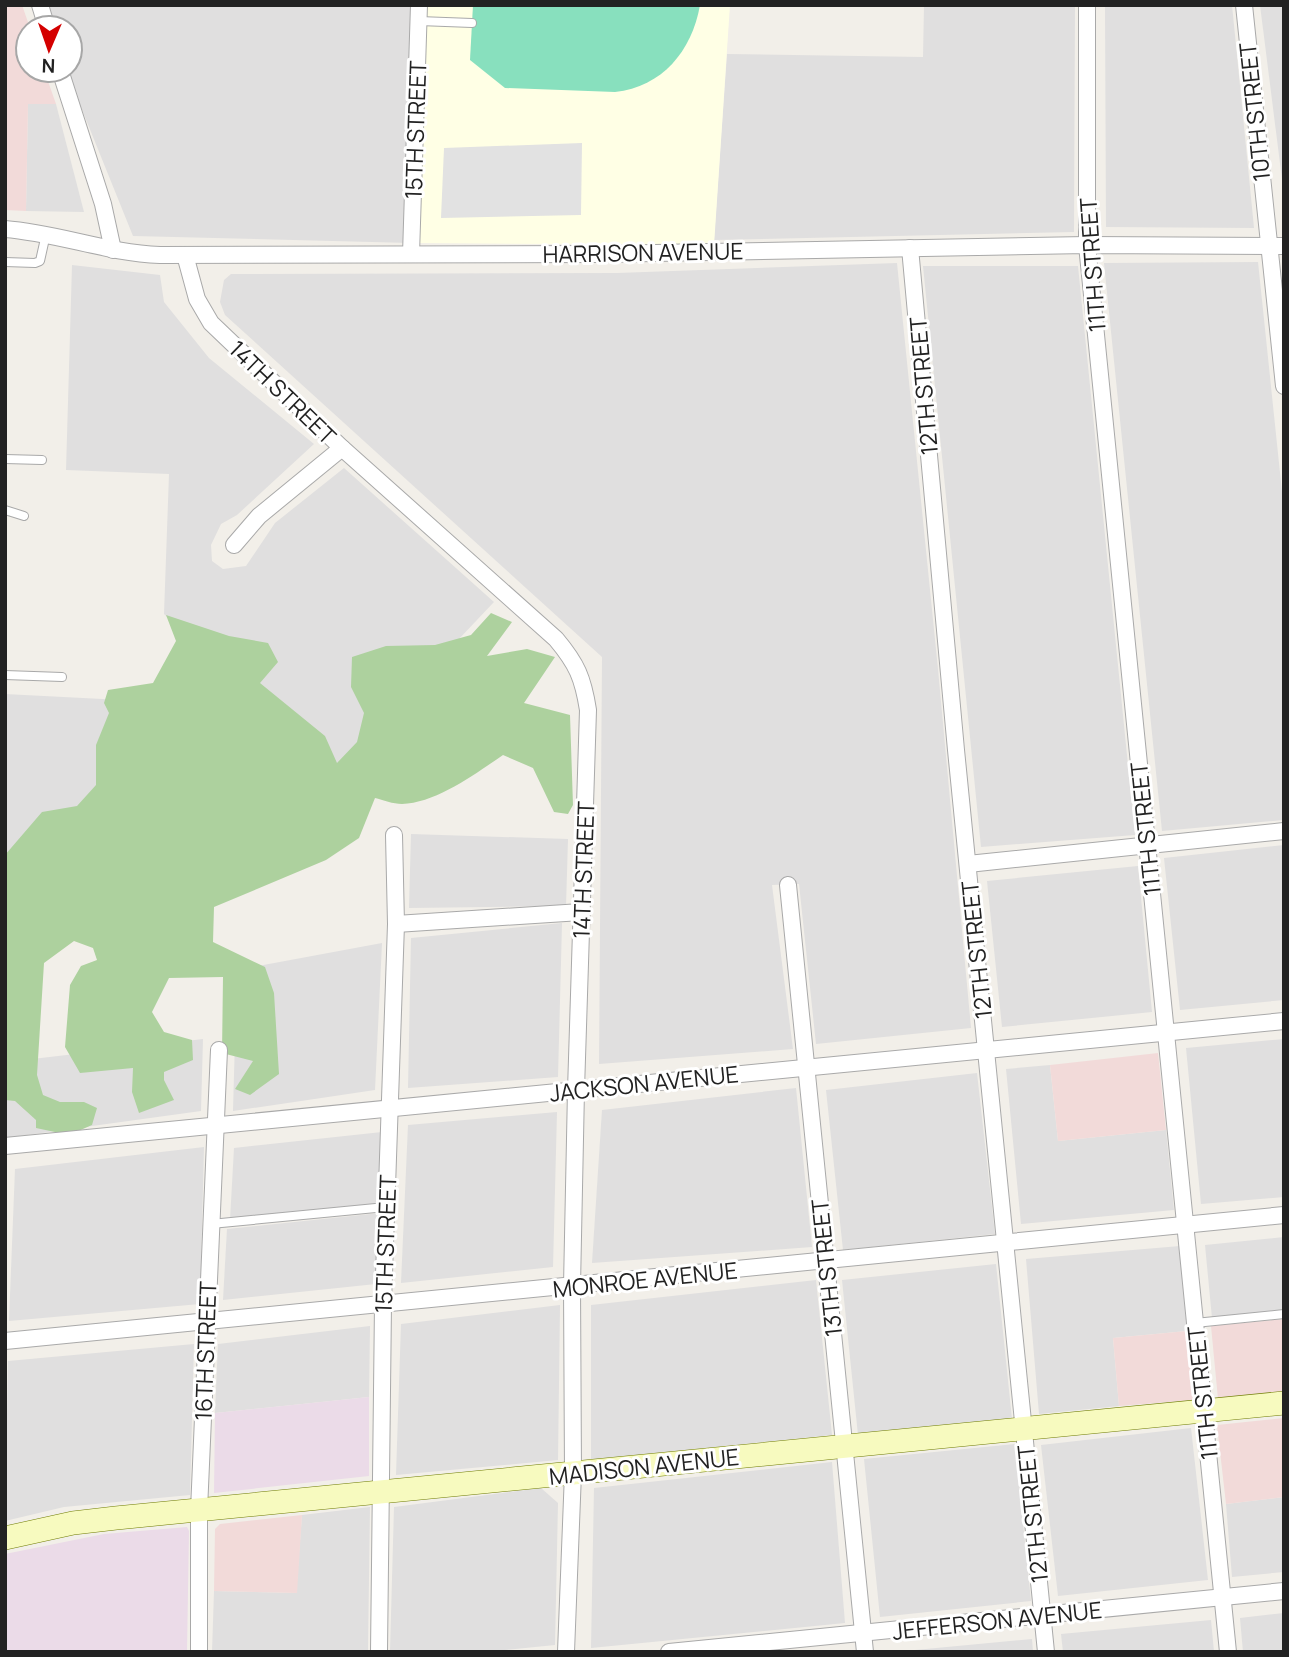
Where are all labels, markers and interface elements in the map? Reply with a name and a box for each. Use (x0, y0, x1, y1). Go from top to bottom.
north arrow (14, 14, 84, 84)
street label: 10TH STREET (1231, 41, 1277, 183)
text: N (41, 53, 56, 79)
street label: 15TH STREET (397, 60, 433, 200)
street label: 11TH STREET (1071, 197, 1113, 333)
street label: HARRISON AVENUE (542, 234, 744, 270)
street label: 12TH STREET (901, 315, 945, 456)
street label: 14TH STREET (222, 333, 344, 451)
street label: 11TH STREET (1122, 760, 1168, 897)
street label: 14TH STREET (565, 800, 601, 939)
street label: 12TH STREET (953, 879, 999, 1021)
street label: JACKSON AVENUE (548, 1057, 740, 1109)
street label: 15TH STREET (367, 1174, 403, 1314)
street label: 13TH STREET (803, 1197, 849, 1338)
street label: MONROE AVENUE (551, 1253, 739, 1305)
street label: 16TH STREET (187, 1280, 223, 1421)
street label: 11TH STREET (1179, 1324, 1225, 1461)
street label: MADISON AVENUE (547, 1440, 741, 1492)
street label: 12TH STREET (1009, 1443, 1055, 1585)
street label: JEFFERSON AVENUE (891, 1593, 1103, 1647)

